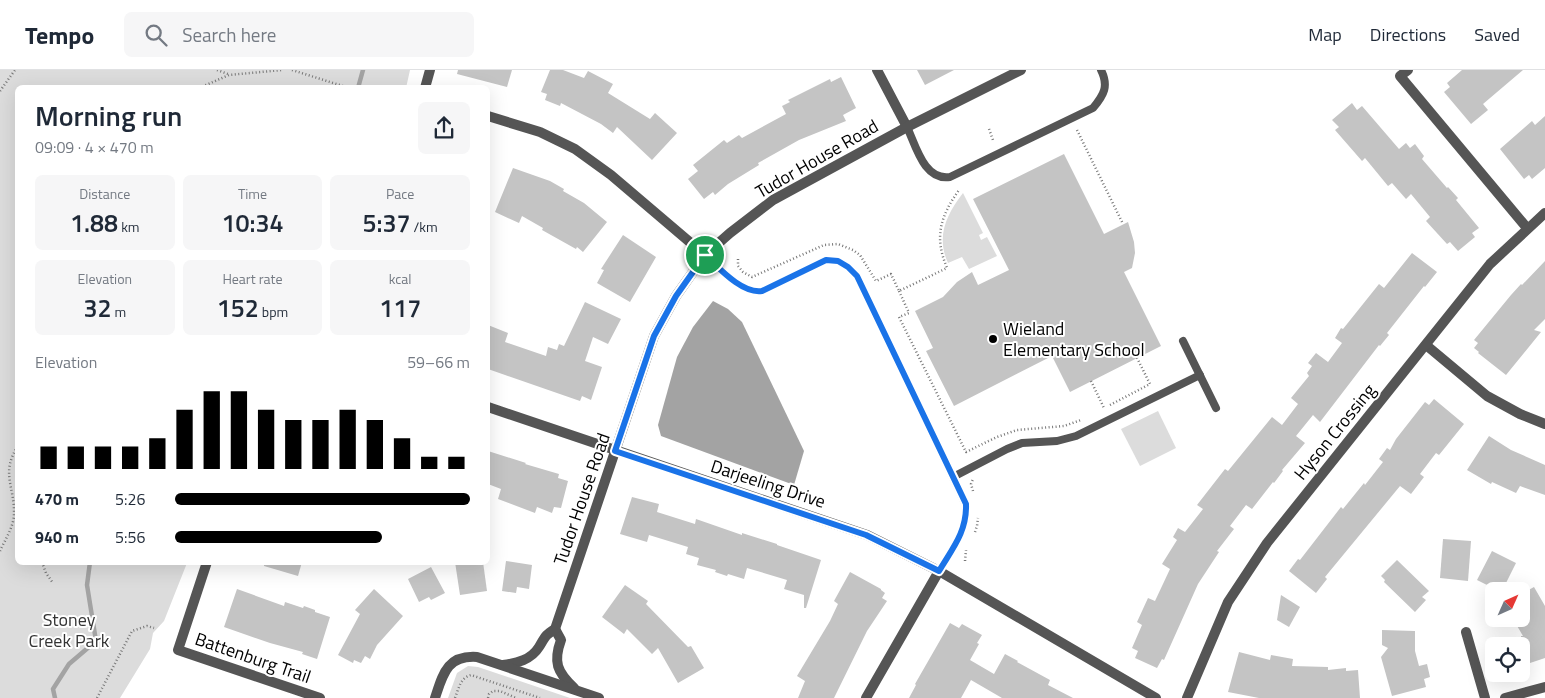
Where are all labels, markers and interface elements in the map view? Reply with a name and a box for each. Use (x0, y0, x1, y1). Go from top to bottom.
search box (124, 12, 474, 57)
text: Tempo (25, 17, 94, 53)
text: Search here (182, 20, 276, 49)
icon: search (142, 21, 170, 49)
text: Map (1308, 21, 1342, 48)
text: Directions (1370, 21, 1446, 48)
text: Saved (1474, 21, 1520, 48)
text: Morning run (35, 94, 182, 137)
button: share (418, 102, 470, 154)
street label: Tudor House Road (750, 112, 883, 205)
text: 09:09 · 4 × 470 m (35, 135, 154, 159)
text: Distance (79, 183, 130, 204)
text: Time (238, 183, 267, 204)
text: Pace (386, 183, 414, 204)
text: 1.88 (70, 204, 118, 242)
text: 10:34 (222, 204, 283, 242)
text: 5:37 (363, 204, 411, 242)
text: km (118, 216, 140, 237)
text: /km (411, 216, 438, 237)
pin (684, 234, 726, 276)
icon: arrive (691, 241, 719, 269)
text: Elevation (78, 268, 132, 289)
text: Heart rate (222, 268, 283, 289)
text: kcal (389, 268, 412, 289)
text: 32 (83, 289, 111, 327)
text: 152 (217, 289, 259, 327)
text: 117 (379, 289, 421, 327)
text: m (111, 301, 126, 322)
text: bpm (259, 301, 288, 322)
place label: Wieland Elementary School (1003, 315, 1145, 363)
marker: Wieland Elementary School (987, 333, 999, 345)
text: Elevation (35, 350, 97, 374)
text: 59–66 m (407, 350, 470, 374)
street label: Hyson Crossing (1287, 378, 1382, 486)
street label: Tudor House Road (546, 429, 617, 569)
street label: Darjeeling Drive (707, 452, 829, 515)
text: 470 m (35, 487, 79, 511)
text: 5:26 (115, 487, 145, 511)
text: 940 m (35, 525, 79, 549)
text: 5:56 (115, 525, 145, 549)
north arrow (1485, 582, 1530, 628)
map controls (1485, 582, 1530, 682)
park label: Stoney Creek Park (29, 606, 110, 654)
street label: Battenburg Trail (192, 625, 315, 690)
button: locate (1485, 637, 1530, 682)

